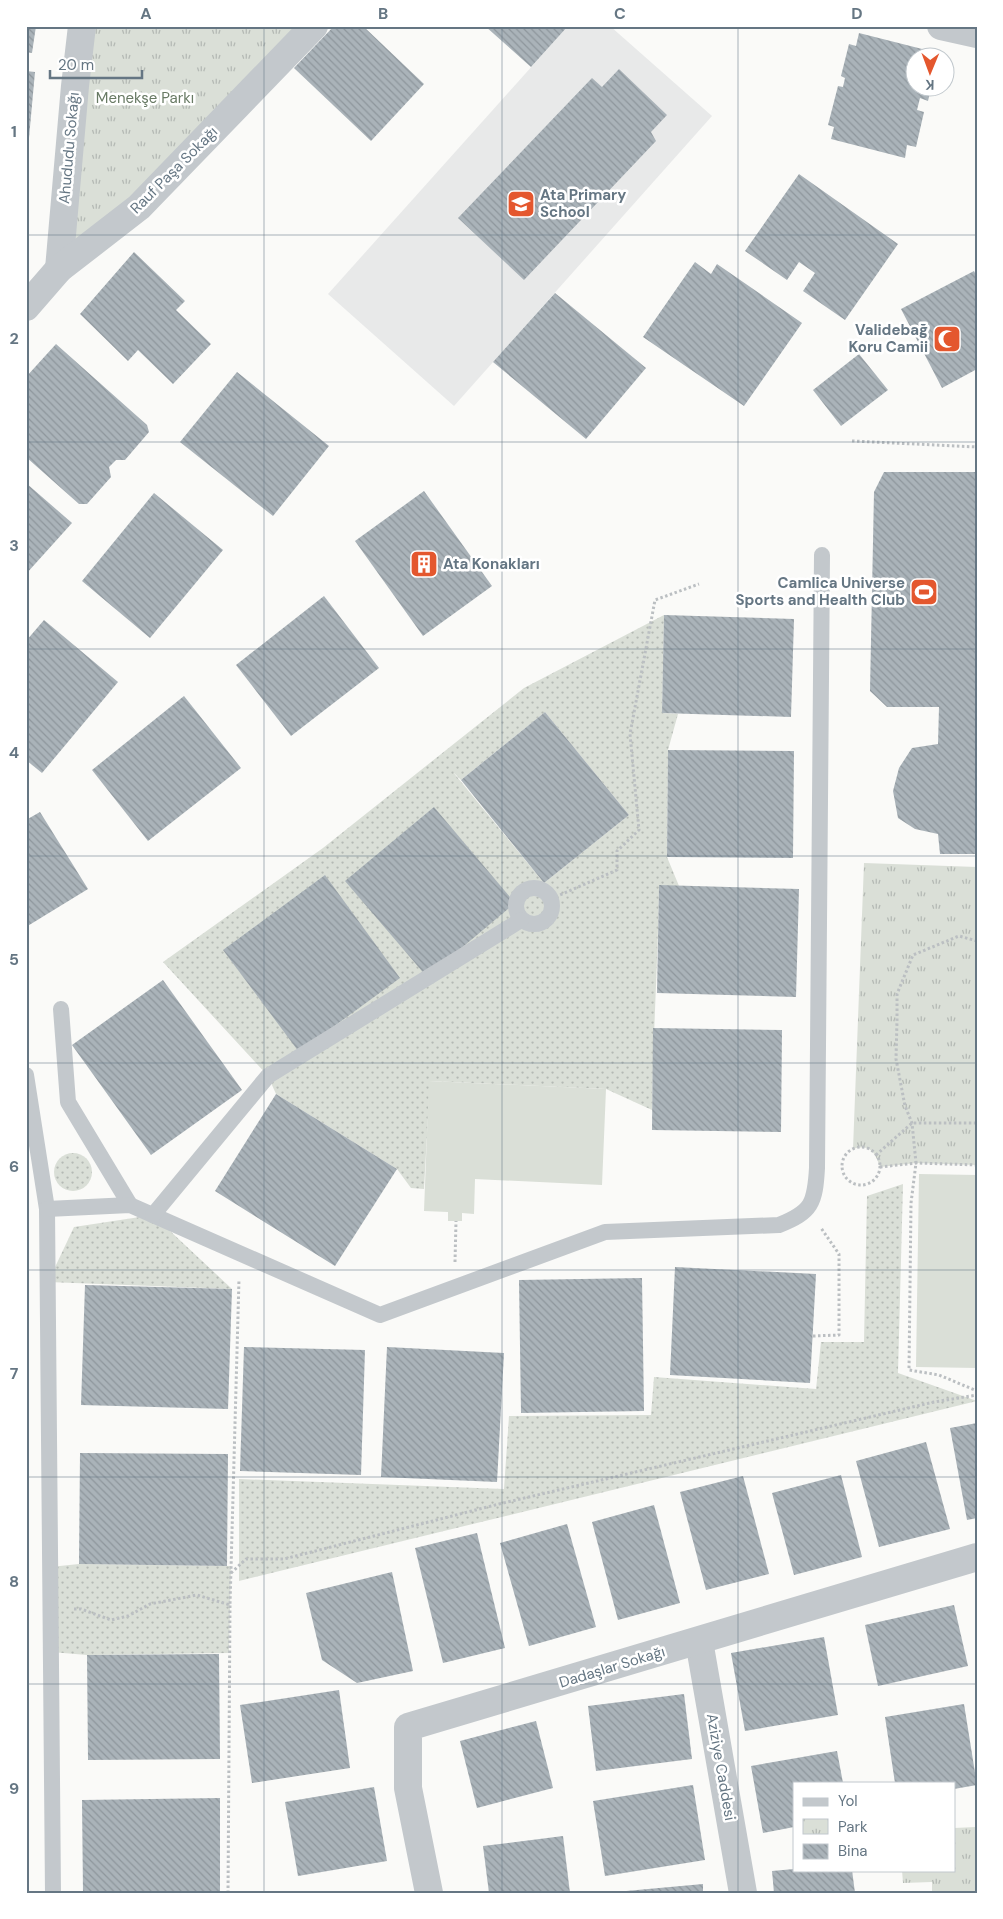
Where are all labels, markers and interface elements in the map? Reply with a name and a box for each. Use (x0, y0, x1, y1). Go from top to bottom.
text: A (140, 3, 152, 24)
text: B (378, 3, 388, 24)
text: C (614, 3, 626, 24)
text: D (851, 3, 863, 24)
scale bar (50, 48, 142, 80)
north arrow (906, 48, 956, 98)
text: 20 m (58, 55, 94, 75)
text: K (925, 76, 935, 94)
park label: Menekşe Parkı (96, 88, 194, 108)
street label: Ahududu Sokağı (54, 91, 84, 205)
text: 1 (11, 121, 17, 142)
street label: Rauf Paşa Sokağı (126, 122, 222, 218)
place label: Ata Primary School (540, 185, 626, 222)
school or university icon: Ata Primary School (506, 189, 536, 219)
place label: Validebağ Koru Camii (849, 320, 928, 357)
mosque icon: Validebağ Koru Camii (932, 324, 962, 354)
text: 2 (9, 328, 19, 349)
text: 3 (9, 535, 19, 556)
building icon: Ata Konakları (409, 549, 439, 579)
place label: Ata Konakları (443, 554, 540, 574)
place label: Camlica Universe Sports and Health Club (735, 573, 905, 610)
sports icon: Camlica Universe Sports and Health Club (909, 577, 939, 607)
text: 4 (9, 742, 19, 763)
text: 5 (9, 949, 19, 970)
text: 6 (9, 1156, 19, 1177)
text: 7 (10, 1363, 19, 1384)
text: 8 (9, 1571, 19, 1592)
street label: Dadaşlar Sokağı (557, 1641, 667, 1693)
street label: Aziziye Caddesi (702, 1712, 740, 1822)
text: 9 (9, 1778, 19, 1799)
legend (793, 1782, 956, 1872)
text: Yol (838, 1791, 858, 1811)
text: Park (838, 1817, 868, 1837)
text: Bina (838, 1841, 867, 1861)

